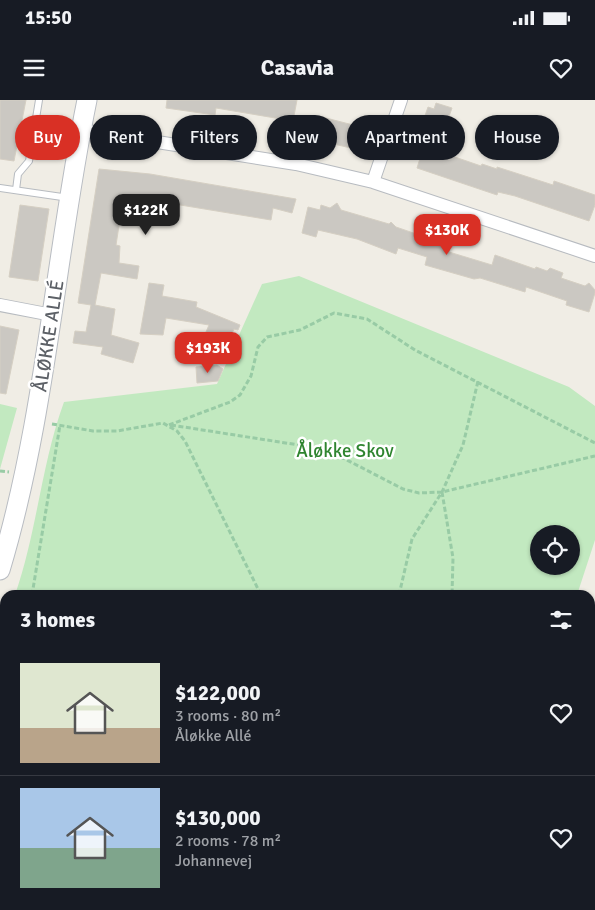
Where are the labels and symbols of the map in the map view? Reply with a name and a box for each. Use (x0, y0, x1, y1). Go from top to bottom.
pin: $122K (111, 194, 181, 236)
pin: $130K (412, 214, 482, 256)
street label: ÅLØKKE ALLÉ (28, 278, 70, 394)
pin: $193K (173, 332, 243, 374)
park label: Åløkke Skov (296, 439, 394, 463)

